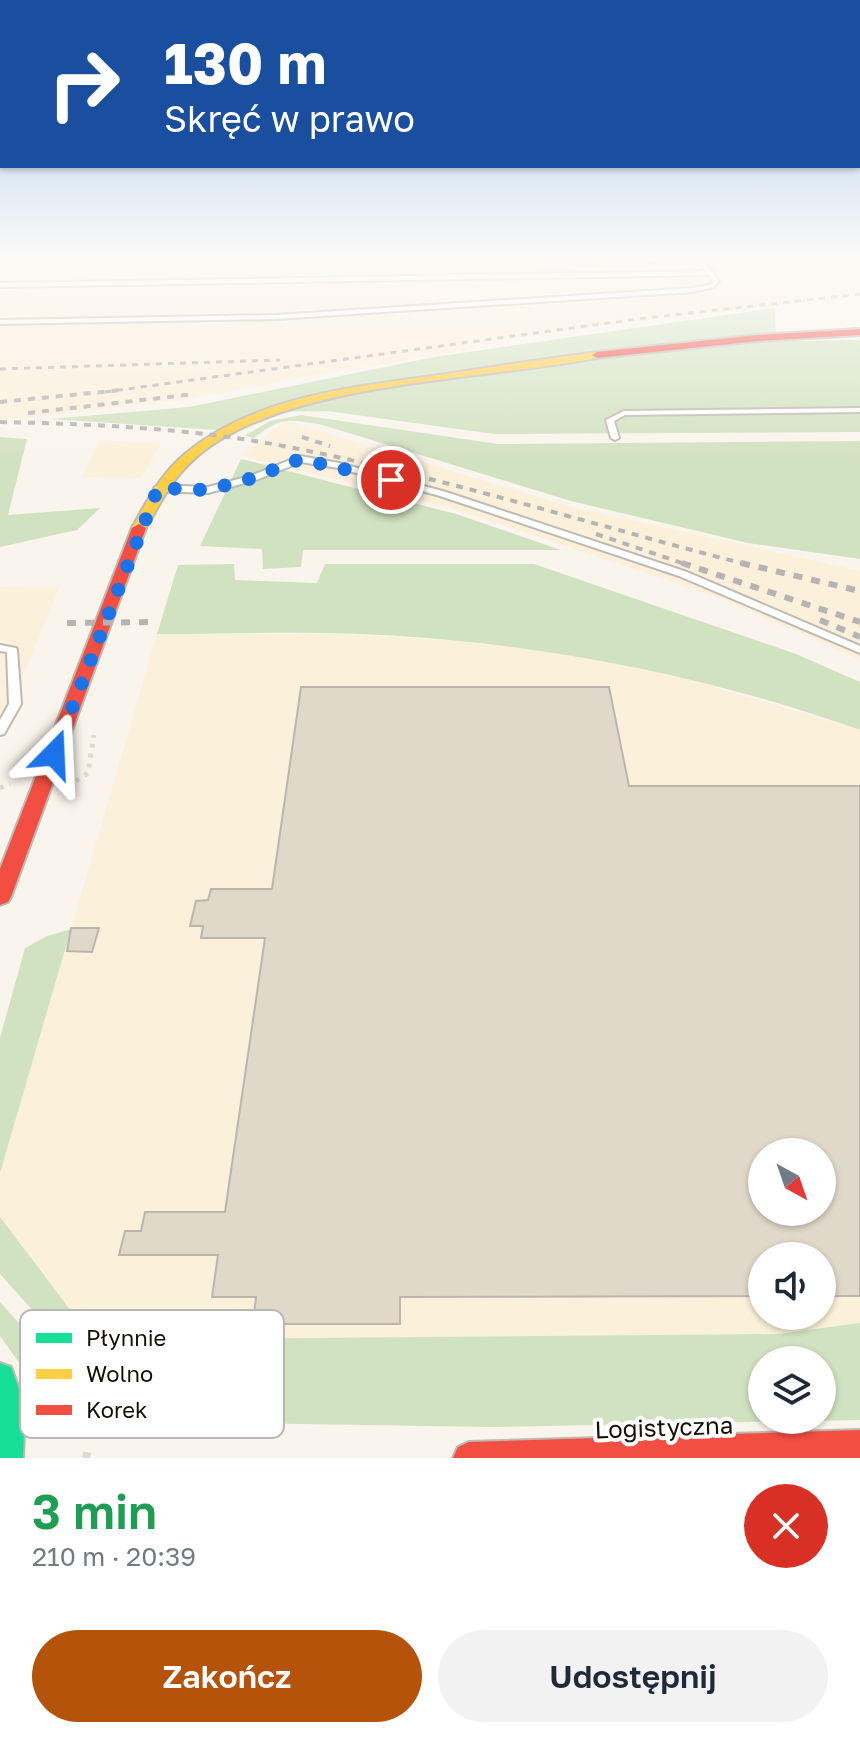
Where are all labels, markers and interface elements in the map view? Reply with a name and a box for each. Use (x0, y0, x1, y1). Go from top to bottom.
text: 130 m (164, 29, 326, 96)
icon: right (32, 32, 136, 136)
text: Skręć w prawo (164, 97, 415, 140)
pin (357, 446, 425, 514)
icon: arrive (369, 458, 413, 502)
position arrow (12, 712, 96, 796)
north arrow (748, 1138, 836, 1226)
map controls (748, 1138, 836, 1434)
button: sound (748, 1242, 836, 1330)
legend (20, 1310, 284, 1438)
text: Płynnie (86, 1324, 166, 1351)
button: layers (748, 1346, 836, 1434)
text: Wolno (86, 1360, 153, 1387)
text: Korek (86, 1396, 148, 1423)
street label: Logistyczna (594, 1410, 734, 1443)
text: 3 min (32, 1482, 157, 1540)
button: close (744, 1484, 828, 1568)
text: 210 m · 20:39 (32, 1541, 196, 1572)
button: Zakończ (32, 1630, 422, 1722)
button: Udostępnij (438, 1630, 828, 1722)

